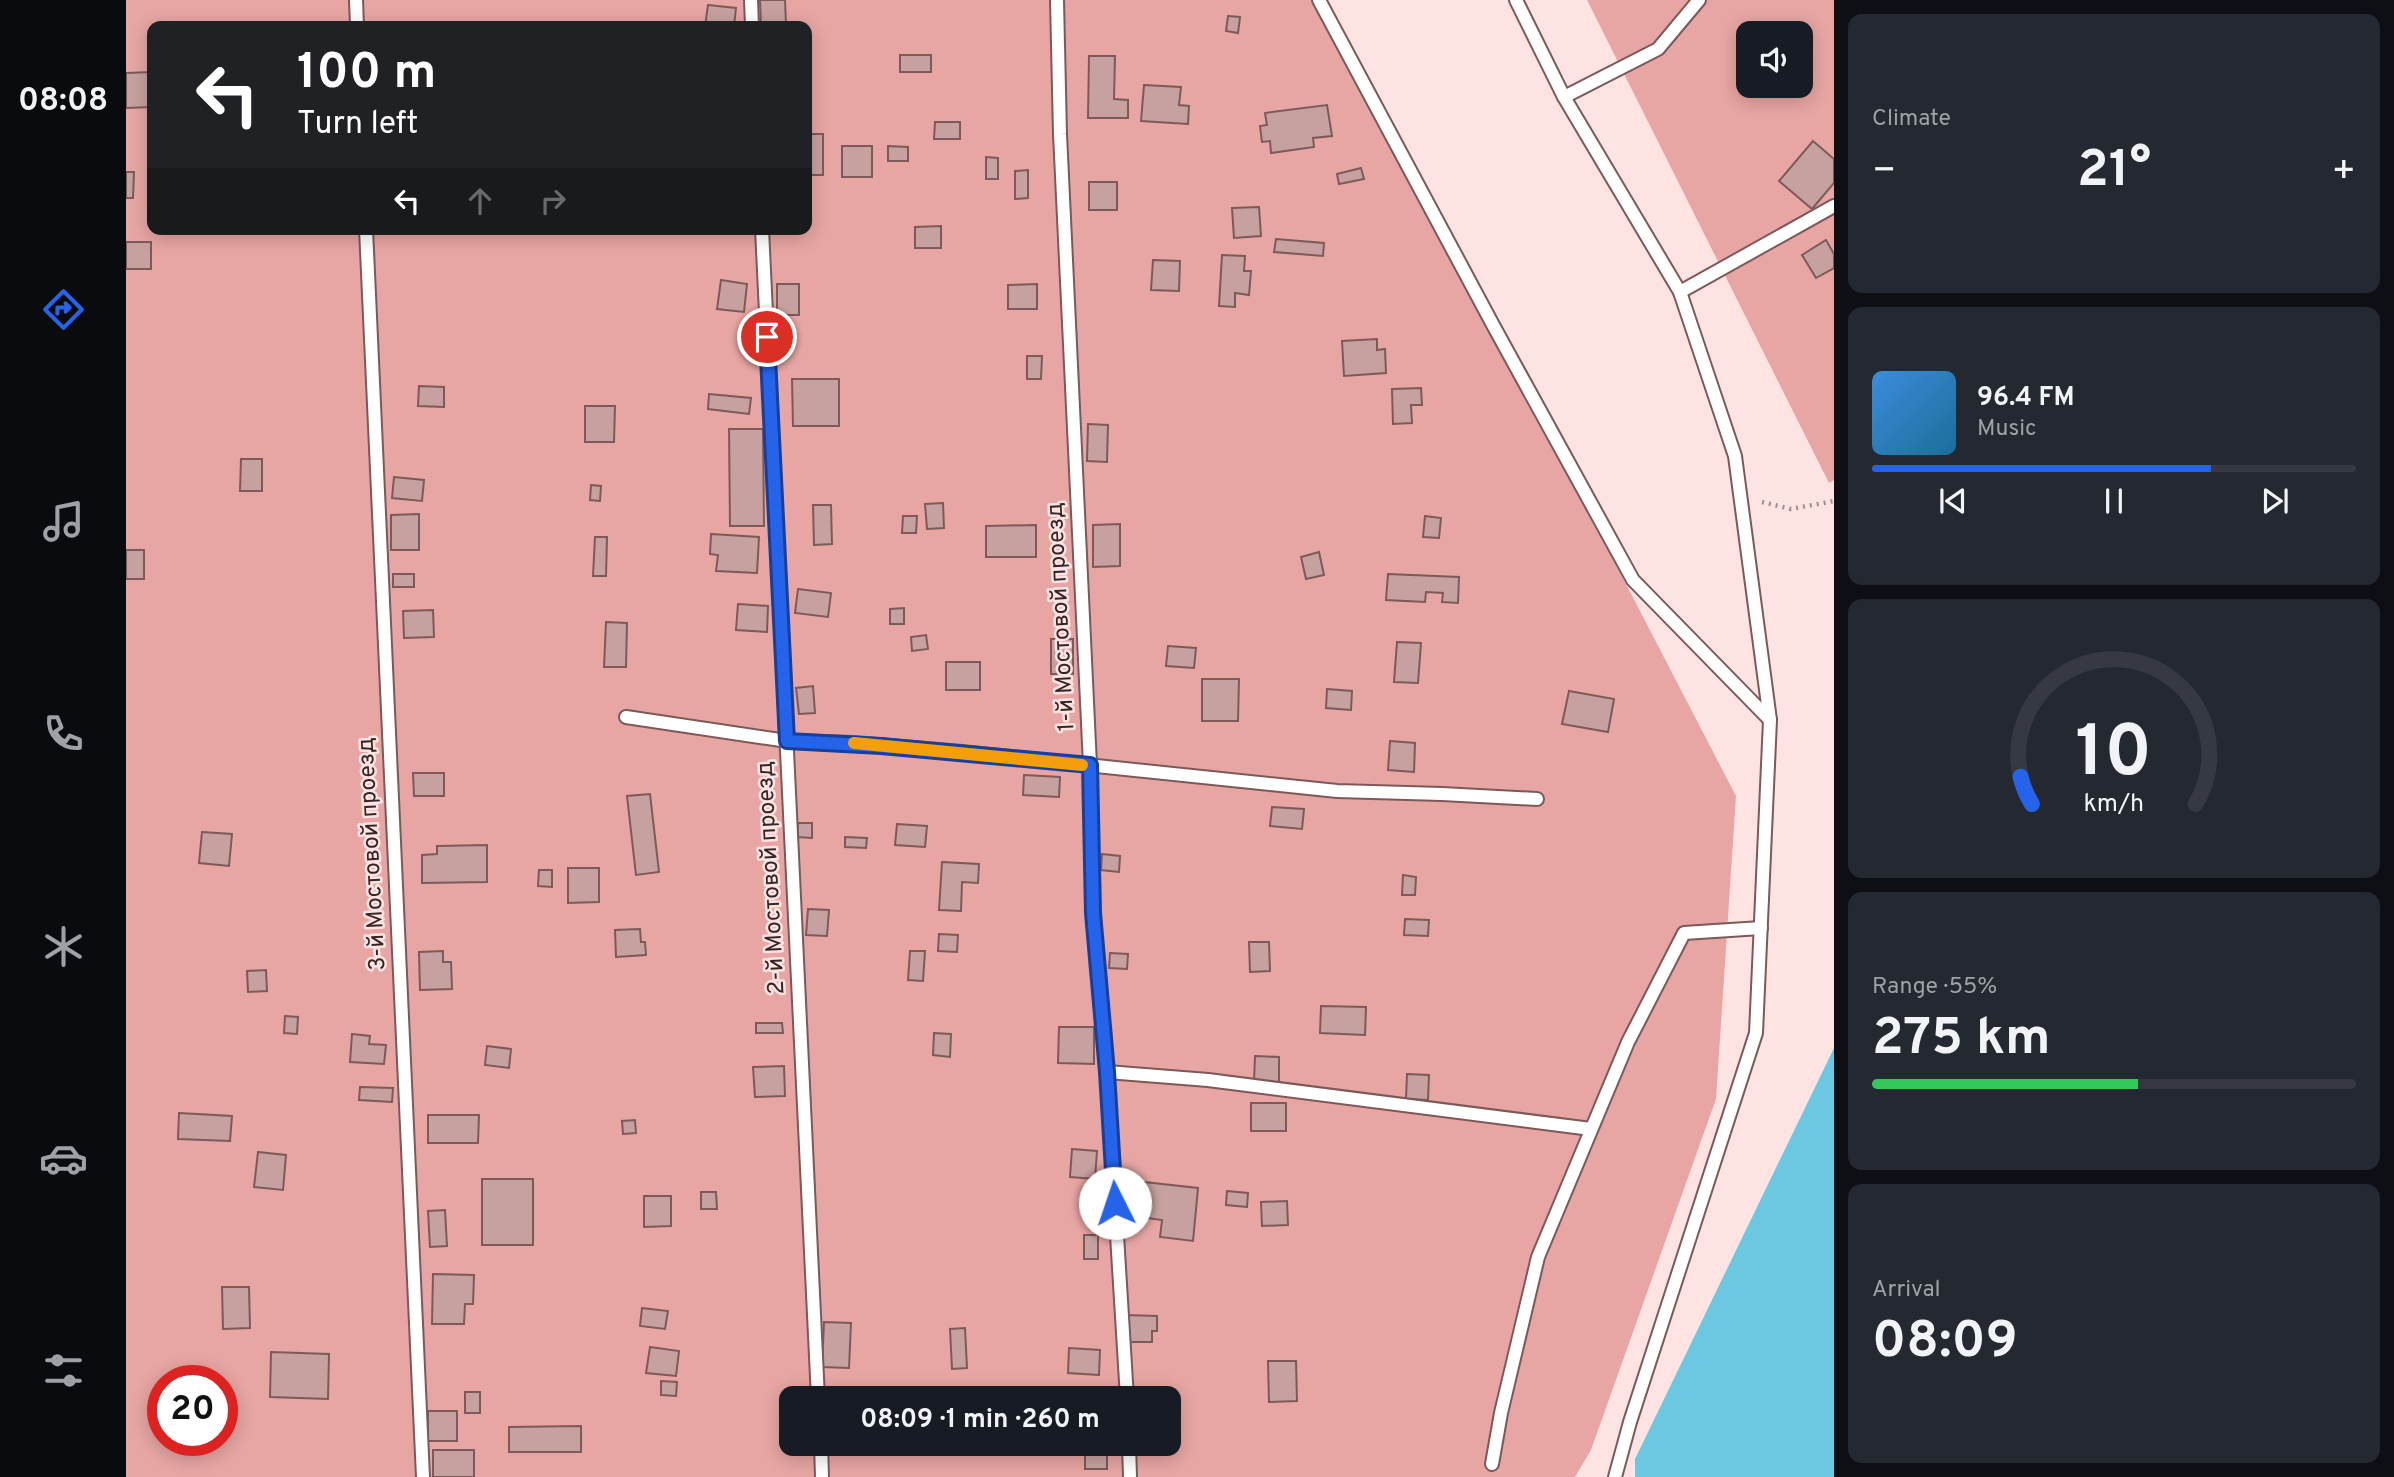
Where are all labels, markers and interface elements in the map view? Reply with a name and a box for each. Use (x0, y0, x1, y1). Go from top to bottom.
map controls (1736, 21, 1813, 98)
button: sound (1736, 21, 1813, 98)
text: 100 m (297, 44, 436, 106)
icon: left (182, 49, 273, 140)
text: 08:08 (18, 82, 108, 122)
text: Turn left (297, 105, 418, 145)
text: Climate (1872, 105, 1951, 134)
text: 21° (2077, 139, 2151, 205)
text: − (1872, 148, 1897, 197)
text: + (2331, 148, 2356, 197)
icon: left (388, 182, 426, 220)
icon: ahead (461, 182, 499, 220)
icon: right (534, 182, 572, 220)
icon: directions (39, 285, 88, 334)
pin (737, 307, 797, 367)
icon: arrive (748, 318, 786, 356)
text: 96.4 FM (1977, 382, 2074, 415)
text: Music (1977, 415, 2037, 444)
icon: previous (1934, 482, 1972, 520)
icon: pause (2095, 482, 2133, 520)
icon: next (2256, 482, 2294, 520)
icon: music (39, 497, 88, 546)
street label: 1-й Мостовой проезд (1042, 502, 1082, 732)
icon: phone (39, 709, 88, 758)
text: 10 (2076, 711, 2152, 803)
street label: 3-й Мостовой проезд (352, 737, 394, 971)
street label: 2-й Мостовой проезд (751, 761, 793, 995)
text: km/h (2084, 789, 2144, 821)
icon: climate (39, 922, 88, 971)
text: Range · 55% (1872, 973, 1997, 1002)
text: 275 km (1872, 1007, 2051, 1073)
icon: car (39, 1134, 88, 1183)
position arrow (1078, 1166, 1152, 1240)
text: Arrival (1872, 1276, 1941, 1305)
text: 08:09 (1872, 1310, 2018, 1376)
icon: filters (39, 1346, 88, 1395)
speed limit sign: 20 (147, 1365, 238, 1456)
text: 08:09 · 1 min · 260 m (860, 1404, 1100, 1437)

